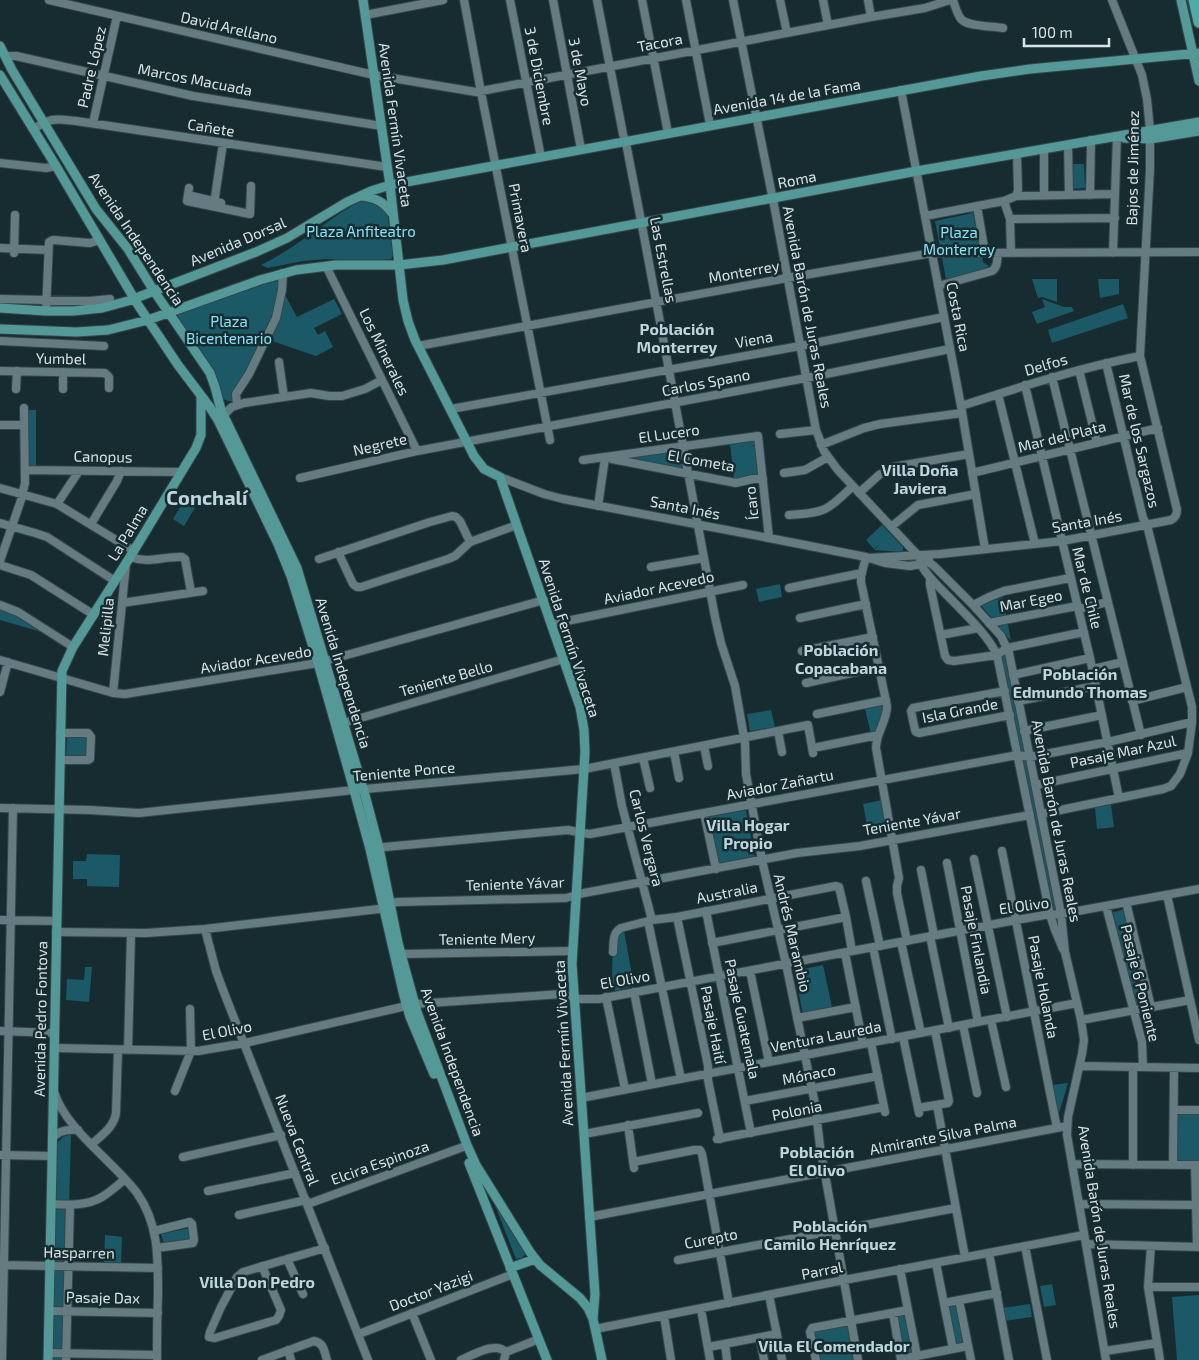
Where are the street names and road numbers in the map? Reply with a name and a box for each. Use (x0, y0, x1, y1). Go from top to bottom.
street label: David Arellano (179, 7, 279, 47)
street label: Padre López (73, 24, 109, 109)
street label: 3 de Diciembre (522, 25, 558, 127)
street label: Tacora (636, 29, 684, 55)
street label: 3 de Mayo (566, 36, 596, 108)
street label: Avenida Fermín Vivaceta (376, 41, 416, 208)
street label: Marcos Macuada (136, 59, 254, 99)
street label: Avenida 14 de la Fama (712, 74, 862, 118)
street label: Bajos de Jiménez (1122, 110, 1143, 226)
street label: Cañete (186, 114, 236, 140)
street label: Roma (776, 166, 818, 192)
street label: Avenida Independencia (85, 168, 188, 309)
street label: Primavera (505, 182, 537, 254)
street label: Avenida Barón de Juras Reales (780, 204, 836, 409)
street label: Avenida Dorsal (187, 213, 289, 269)
street label: Las Estrellas (647, 215, 681, 304)
street label: Monterrey (707, 256, 781, 286)
street label: Costa Rica (943, 280, 975, 353)
street label: Los Minerales (356, 305, 414, 398)
street label: Viena (734, 327, 774, 351)
street label: Yumbel (36, 349, 87, 367)
street label: Delfos (1022, 349, 1069, 379)
street label: Carlos Spano (660, 365, 751, 399)
street label: Mar de los Sargazos (1116, 372, 1164, 510)
street label: Mar del Plata (1016, 416, 1108, 456)
street label: El Lucero (637, 420, 701, 446)
street label: Negrete (351, 429, 408, 459)
street label: El Cometa (666, 445, 736, 475)
street label: Canopus (73, 446, 133, 466)
street label: Ícaro (740, 485, 762, 521)
street label: Santa Inés (649, 491, 722, 523)
street label: La Palma (103, 501, 151, 564)
street label: Santa Inés (1050, 506, 1123, 536)
street label: Mar de Chile (1069, 545, 1107, 631)
street label: Avenida Fermín Vivaceta (536, 556, 604, 720)
street label: Aviador Acevedo (602, 567, 716, 608)
street label: Mar Egeo (998, 585, 1064, 615)
street label: Avenida Independencia (312, 595, 376, 750)
street label: Melipilla (93, 597, 117, 657)
street label: Aviador Acevedo (199, 641, 313, 677)
street label: Teniente Bello (397, 656, 494, 700)
street label: Isla Grande (920, 694, 999, 726)
street label: Avenida Barón de Juras Reales (1029, 718, 1085, 923)
street label: Pasaje Mar Azul (1068, 731, 1178, 772)
street label: Teniente Ponce (352, 758, 456, 784)
street label: Aviador Zañartu (725, 765, 835, 803)
street label: Carlos Vergara (626, 787, 668, 888)
street label: Teniente Yávar (861, 804, 962, 838)
street label: Teniente Yávar (465, 872, 565, 894)
street label: Andrés Marambio (771, 872, 815, 994)
street label: Australia (695, 877, 759, 907)
street label: Pasaje Finlandia (957, 884, 996, 996)
street label: El Olivo (998, 893, 1050, 917)
street label: Pasaje 6 Poniente (1117, 922, 1164, 1044)
street label: Teniente Mery (439, 928, 535, 948)
street label: Pasaje Holanda (1024, 934, 1063, 1040)
street label: Avenida Pedro Fontova (30, 941, 50, 1097)
street label: Pasaje Guatemala (721, 957, 764, 1081)
street label: Avenida Fermín Vivaceta (550, 960, 576, 1127)
street label: El Olivo (598, 966, 651, 992)
street label: Pasaje Haití (697, 984, 731, 1067)
street label: Avenida Independencia (418, 985, 488, 1138)
street label: El Olivo (200, 1016, 253, 1044)
street label: Ventura Laureda (769, 1016, 883, 1056)
street label: Mónaco (780, 1060, 837, 1088)
street label: Nueva Central (272, 1091, 324, 1188)
street label: Polonia (770, 1096, 824, 1124)
street label: Almirante Silva Palma (868, 1112, 1018, 1158)
street label: Avenida Barón de Juras Reales (1075, 1124, 1125, 1330)
street label: Elcira Espinoza (328, 1136, 431, 1188)
street label: Curepto (683, 1224, 739, 1252)
street label: Hasparren (43, 1242, 115, 1262)
street label: Parral (800, 1257, 845, 1283)
street label: Doctor Yazigi (386, 1266, 475, 1314)
street label: Pasaje Dax (66, 1287, 140, 1308)

